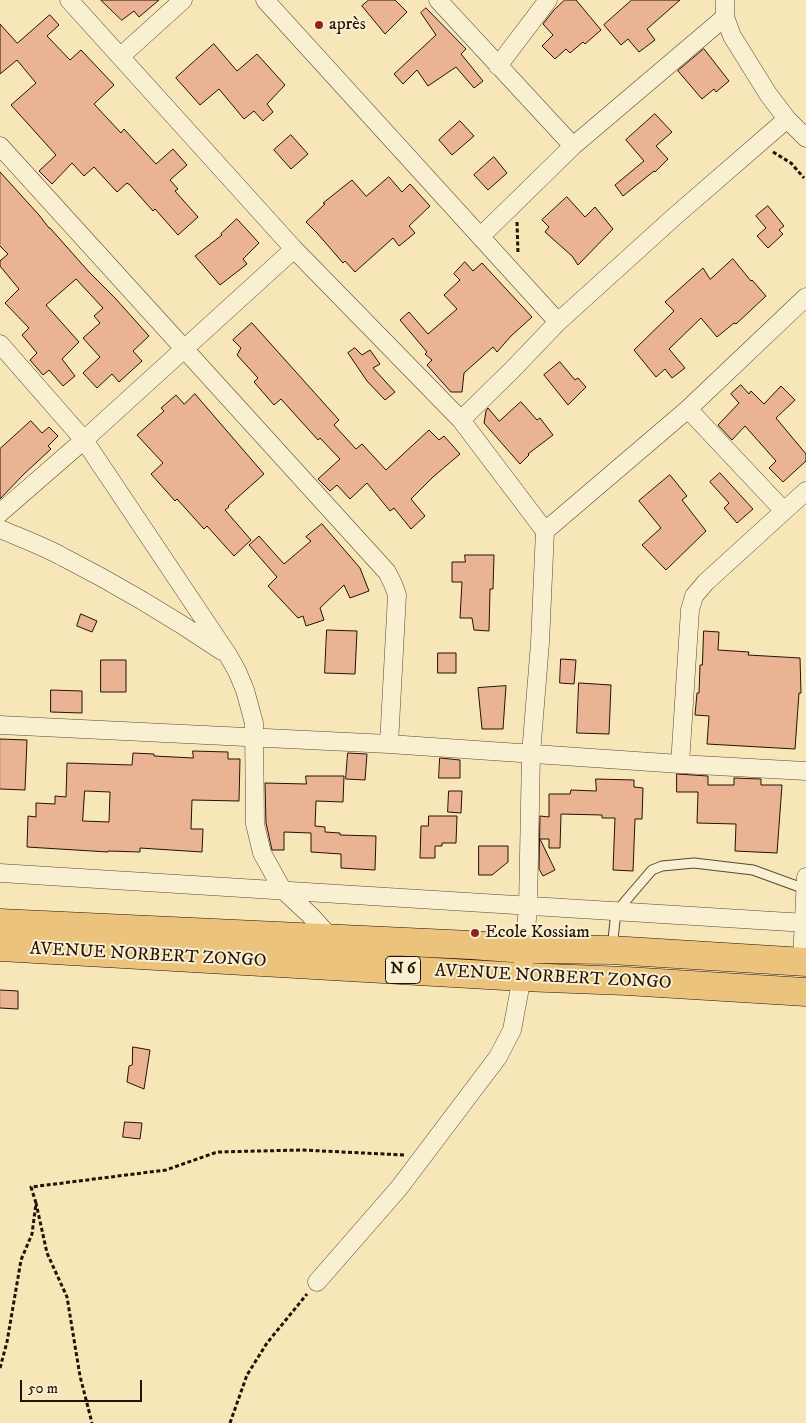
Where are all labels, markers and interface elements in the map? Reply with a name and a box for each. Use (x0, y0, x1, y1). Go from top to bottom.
place label: après (329, 14, 366, 36)
marker: après (313, 19, 325, 31)
place label: Ecole Kossiam (485, 922, 590, 944)
marker: Ecole Kossiam (469, 927, 481, 939)
street label: AVENUE NORBERT ZONGO (29, 939, 267, 973)
road number: N 6 (386, 956, 420, 984)
street label: AVENUE NORBERT ZONGO (434, 961, 672, 995)
scale bar (22, 1370, 145, 1402)
text: 50 m (28, 1379, 58, 1398)

